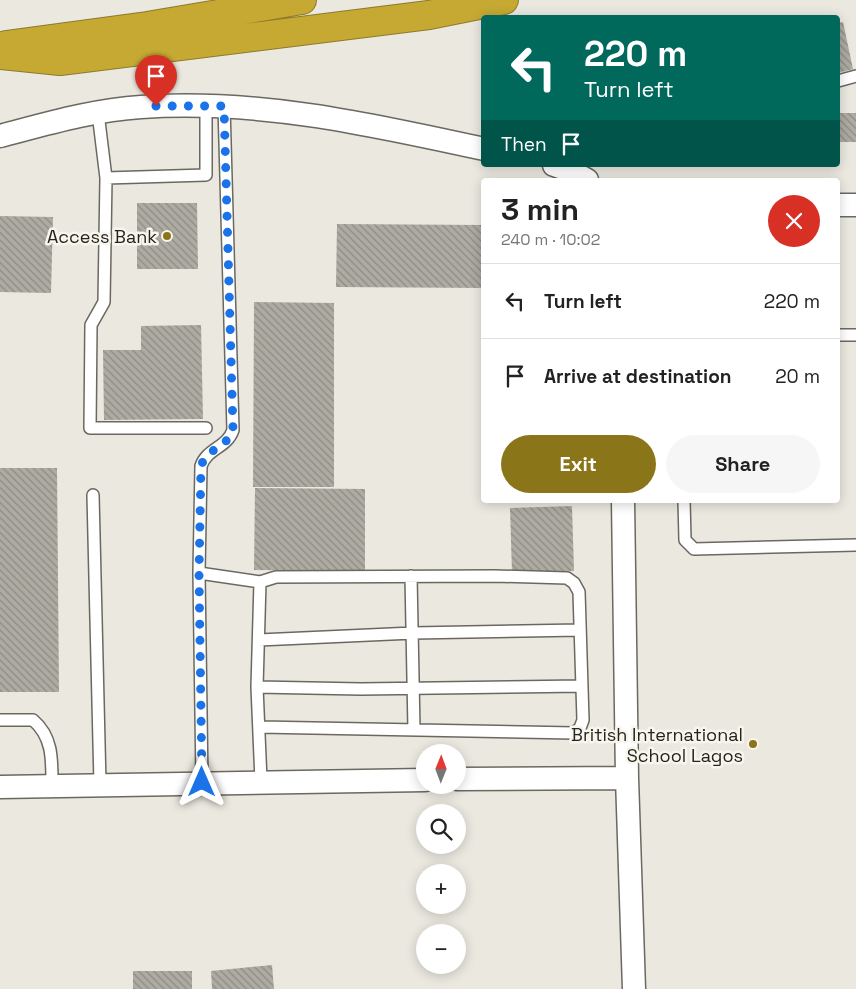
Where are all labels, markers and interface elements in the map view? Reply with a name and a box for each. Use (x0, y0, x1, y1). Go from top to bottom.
text: 220 m (584, 32, 687, 76)
icon: left (501, 35, 566, 100)
pin (135, 55, 177, 106)
icon: arrive (142, 62, 170, 90)
text: Turn left (584, 75, 674, 103)
icon: arrive (557, 130, 585, 158)
text: Then (501, 132, 547, 157)
text: 3 min (501, 190, 579, 229)
button: close (768, 195, 820, 247)
place label: Access Bank (47, 225, 157, 248)
text: 240 m · 10:02 (501, 229, 600, 250)
marker: Access Bank (161, 230, 173, 242)
icon: left (501, 287, 529, 315)
text: Turn left (544, 289, 622, 314)
text: 220 m (764, 289, 820, 314)
icon: arrive (501, 362, 529, 390)
text: Arrive at destination (544, 364, 732, 389)
text: 20 m (775, 364, 820, 389)
button: Exit (501, 435, 656, 493)
button: Share (666, 435, 820, 493)
place label: British International School Lagos (571, 723, 743, 767)
marker: British International School Lagos (747, 738, 759, 750)
north arrow (416, 744, 466, 794)
map controls (416, 744, 466, 974)
position arrow (175, 755, 227, 807)
button: search (416, 804, 466, 854)
button: + (416, 864, 466, 914)
button: − (416, 924, 466, 974)

